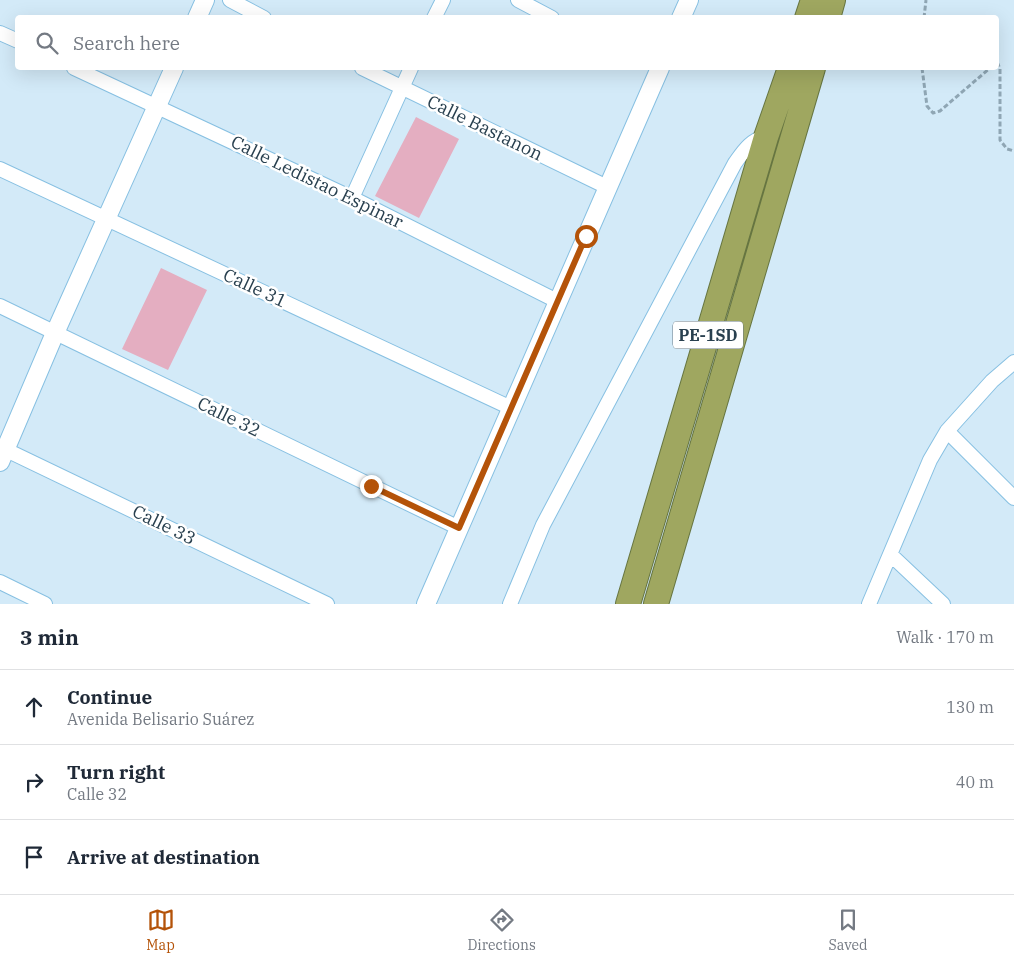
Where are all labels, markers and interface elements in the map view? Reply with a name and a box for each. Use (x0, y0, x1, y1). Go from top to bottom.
search box (15, 15, 999, 70)
icon: search (33, 29, 61, 57)
text: Search here (73, 31, 180, 55)
street label: Calle Bastanon (424, 90, 547, 165)
street label: Calle Ledistao Espinar (227, 130, 407, 233)
route start (575, 225, 598, 248)
street label: Calle 31 (220, 263, 291, 312)
road number: PE-1SD (673, 322, 743, 348)
street label: Calle 32 (194, 391, 265, 442)
route end (360, 475, 383, 498)
street label: Calle 33 (129, 499, 200, 550)
text: 3 min (20, 623, 79, 651)
text: Walk · 170 m (896, 627, 994, 647)
text: Continue (67, 685, 152, 709)
icon: ahead (20, 693, 48, 721)
text: 130 m (946, 697, 994, 717)
text: Avenida Belisario Suárez (67, 709, 254, 729)
text: Turn right (67, 760, 165, 784)
icon: right (20, 768, 48, 796)
text: 40 m (956, 772, 994, 792)
text: Calle 32 (67, 784, 127, 804)
icon: arrive (20, 843, 48, 871)
text: Arrive at destination (67, 845, 260, 869)
tab: Map (146, 906, 175, 954)
tab: Directions (467, 906, 536, 954)
tab: Saved (828, 906, 868, 954)

